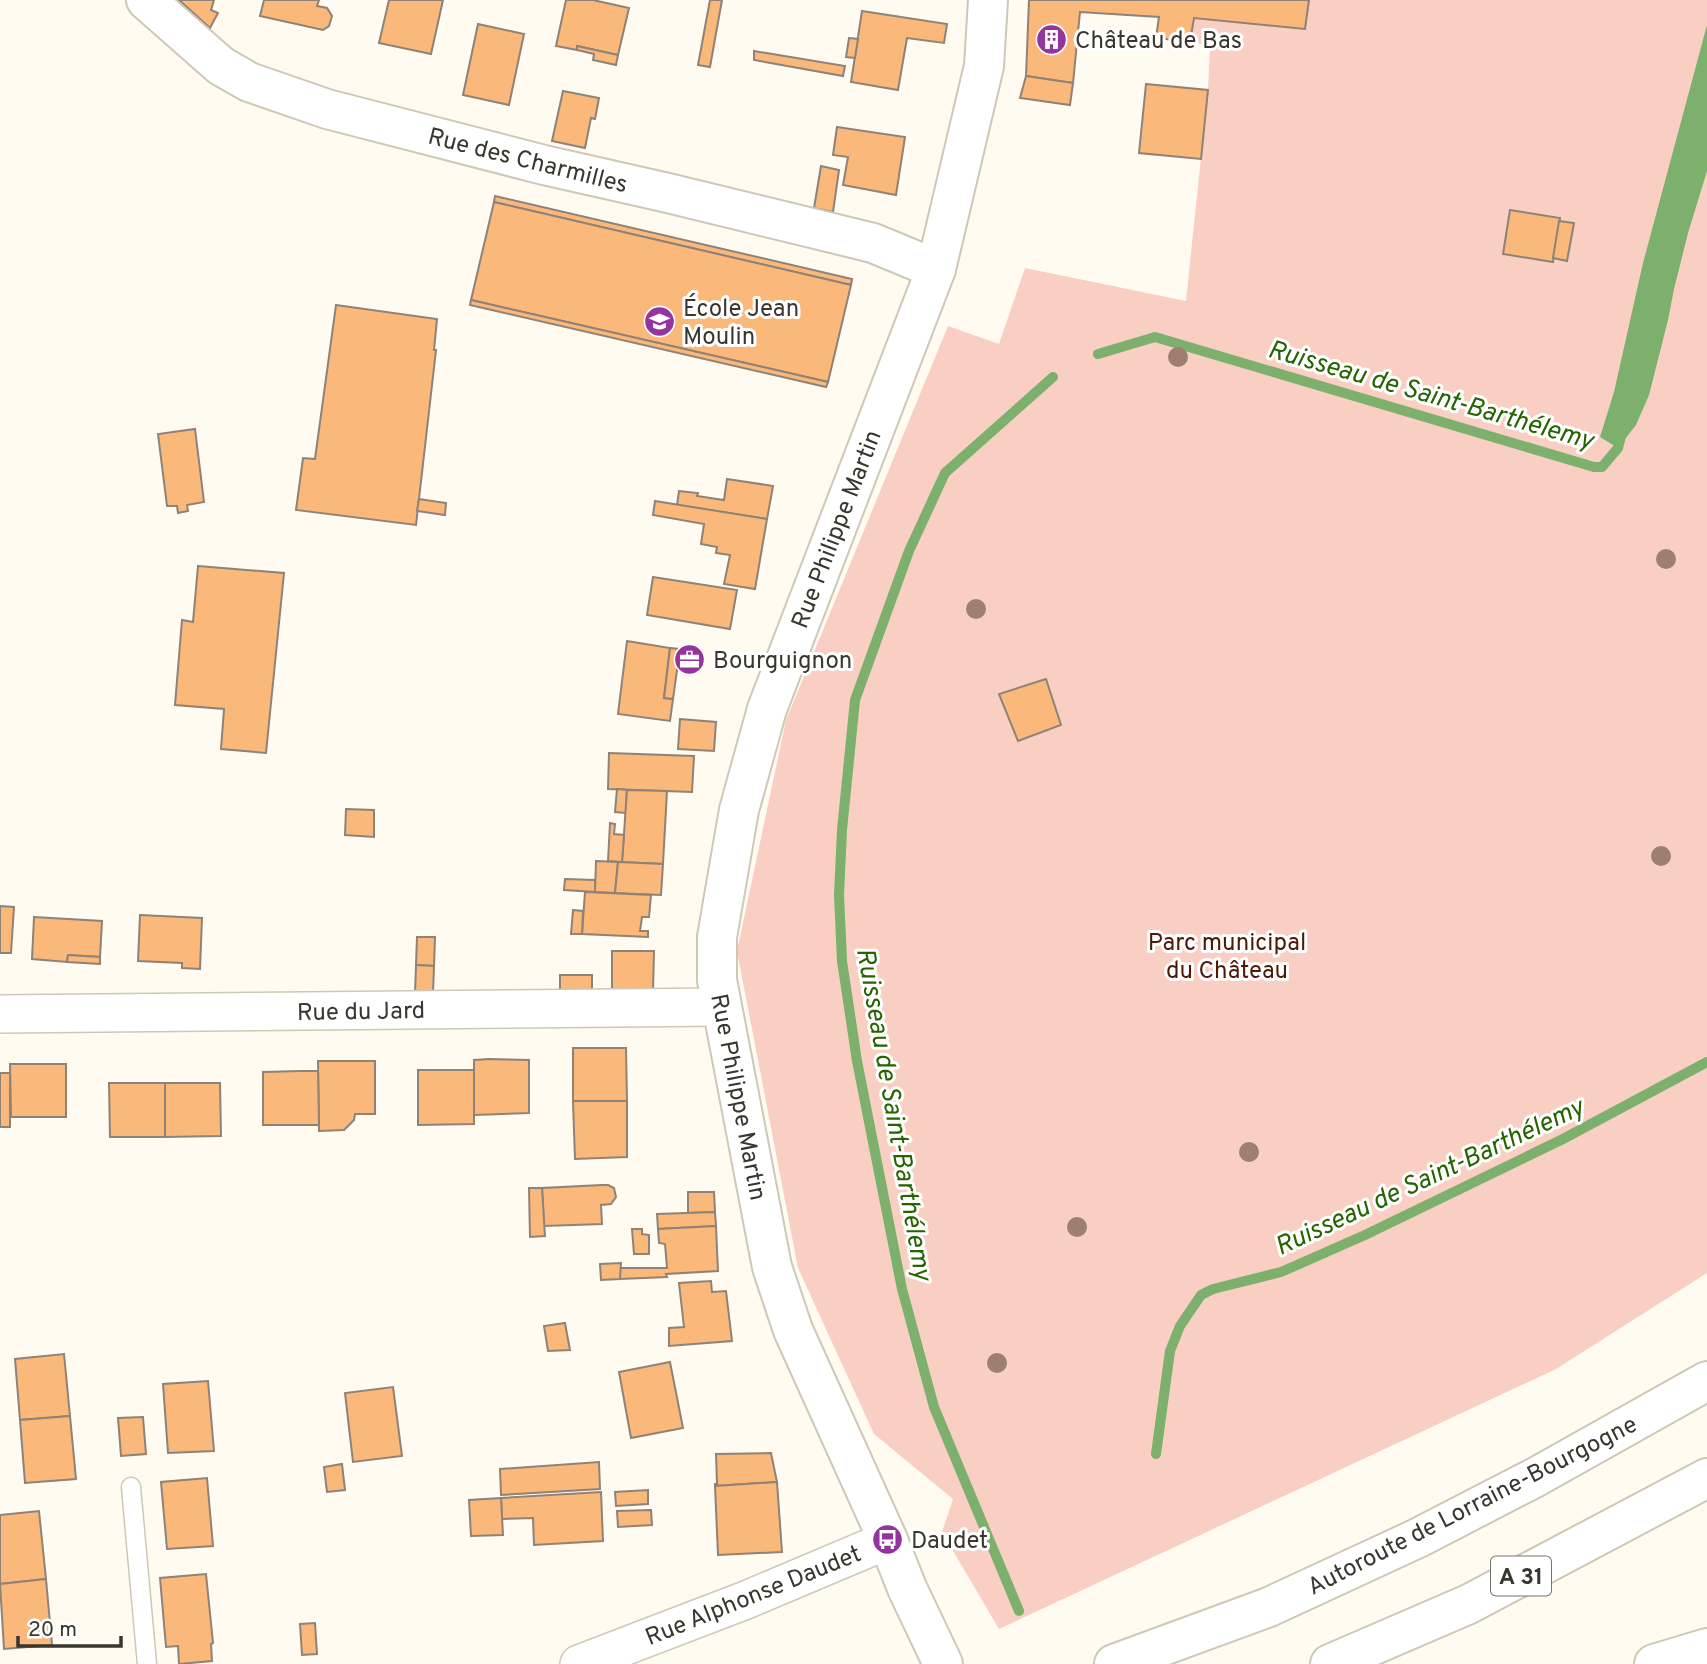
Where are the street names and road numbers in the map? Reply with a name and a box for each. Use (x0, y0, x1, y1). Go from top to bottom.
street label: Rue des Charmilles (425, 123, 631, 201)
street label: Rue Philippe Martin (786, 426, 890, 633)
street label: Rue Philippe Martin (702, 991, 772, 1203)
street label: Rue du Jard (297, 997, 426, 1029)
street label: Autoroute de Lorraine-Bourgogne (1303, 1410, 1643, 1603)
street label: Rue Alphonse Daudet (641, 1540, 866, 1654)
road number: A 31 (1491, 1556, 1551, 1596)

